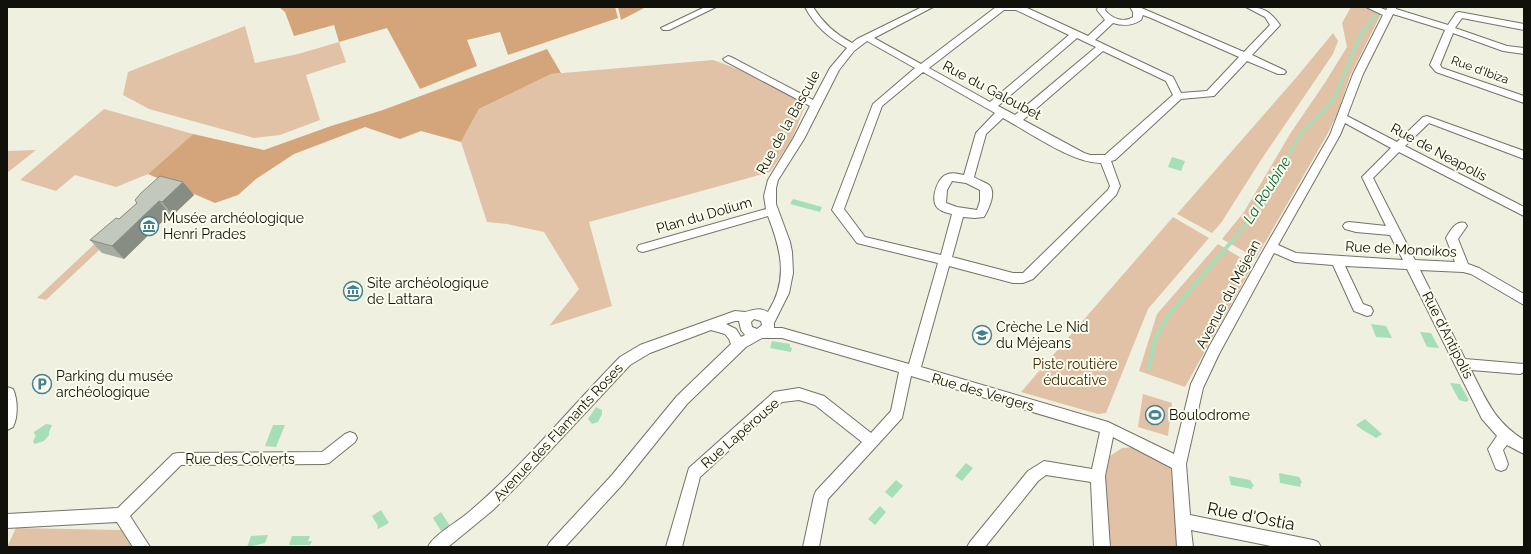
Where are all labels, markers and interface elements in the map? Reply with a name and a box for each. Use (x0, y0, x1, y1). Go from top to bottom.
street label: Rue d'Ibiza (1449, 53, 1511, 87)
street label: Rue du Galoubet (940, 57, 1044, 123)
street label: Rue de la Bascule (753, 67, 823, 177)
street label: Rue de Neapolis (1388, 120, 1490, 184)
water label: La Roubine (1239, 153, 1295, 227)
street label: Plan du Dolium (654, 194, 754, 236)
place label: Musée archéologique Henri Prades (163, 210, 304, 242)
museum icon: Musée archéologique Henri Prades (138, 215, 160, 237)
street label: Avenue du Méjean (1193, 237, 1263, 351)
street label: Rue de Monoikos (1345, 238, 1457, 260)
place label: Site archéologique de Lattara (367, 275, 489, 307)
museum icon: Site archéologique de Lattara (342, 280, 364, 302)
street label: Rue d'Antipolis (1419, 289, 1477, 381)
place label: Crèche Le Nid du Méjeans (996, 319, 1089, 351)
school or university icon: Crèche Le Nid du Méjeans (971, 324, 993, 346)
park label: Piste routière éducative (1032, 356, 1118, 388)
street label: Avenue des Flamants Roses (490, 360, 626, 504)
place label: Parking du musée archéologique (56, 368, 173, 400)
street label: Rue des Vergers (930, 370, 1036, 414)
parking icon: Parking du musée archéologique (31, 373, 53, 395)
street label: Rue Lapérouse (698, 395, 782, 471)
sports icon: Boulodrome (1144, 404, 1166, 426)
place label: Boulodrome (1169, 407, 1250, 423)
street label: Rue des Colverts (185, 451, 295, 467)
street label: Rue d'Ostia (1205, 498, 1297, 534)

